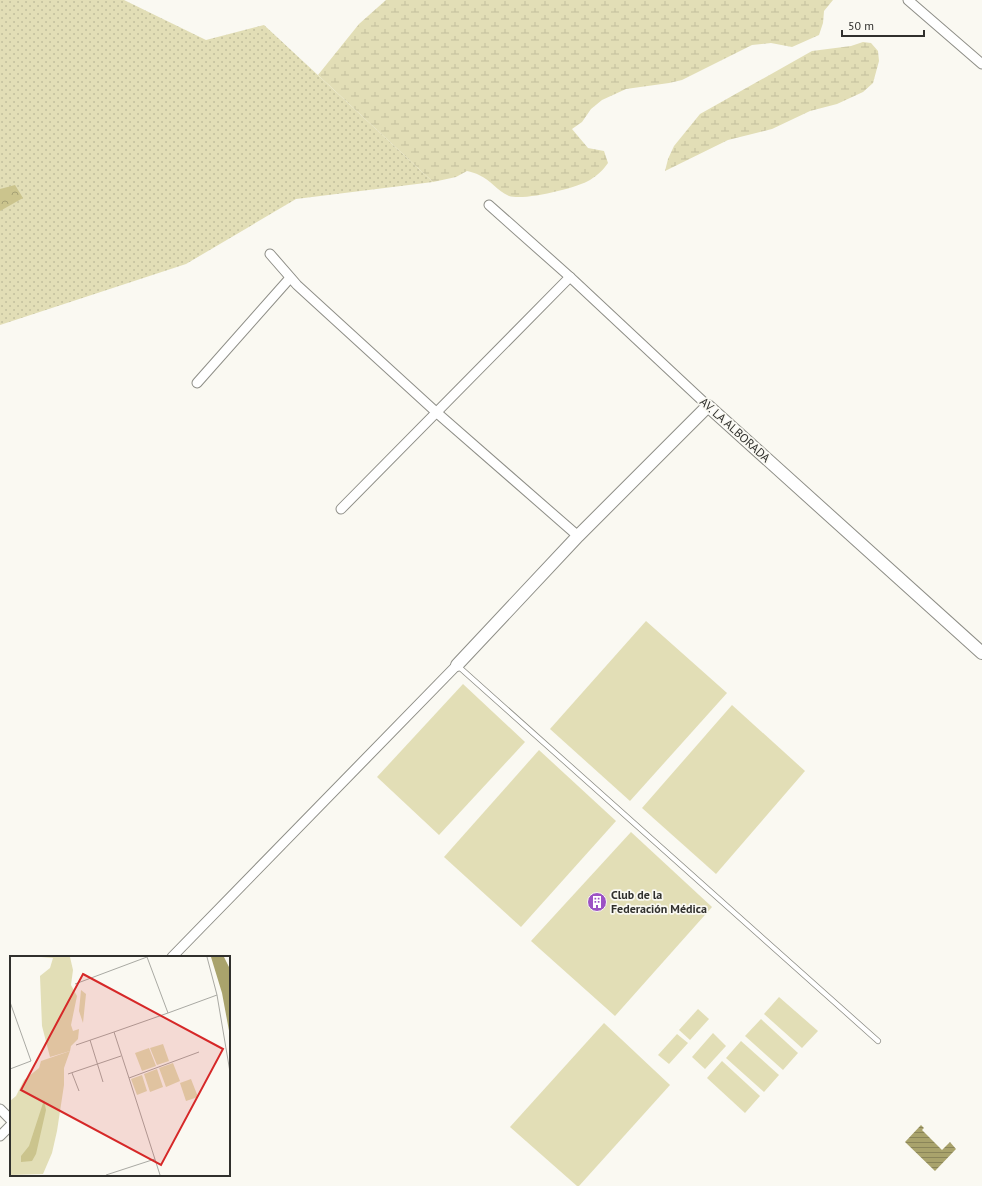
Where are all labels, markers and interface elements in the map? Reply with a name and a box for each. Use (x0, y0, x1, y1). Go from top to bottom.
scale bar (842, 12, 924, 38)
text: 50 m (848, 18, 874, 33)
street label: AV. LA ALBORADA (697, 394, 774, 465)
place label: Club de la Federación Médica (611, 887, 707, 916)
building icon: Club de la Federación Médica (586, 891, 608, 913)
inset map (10, 956, 230, 1176)

